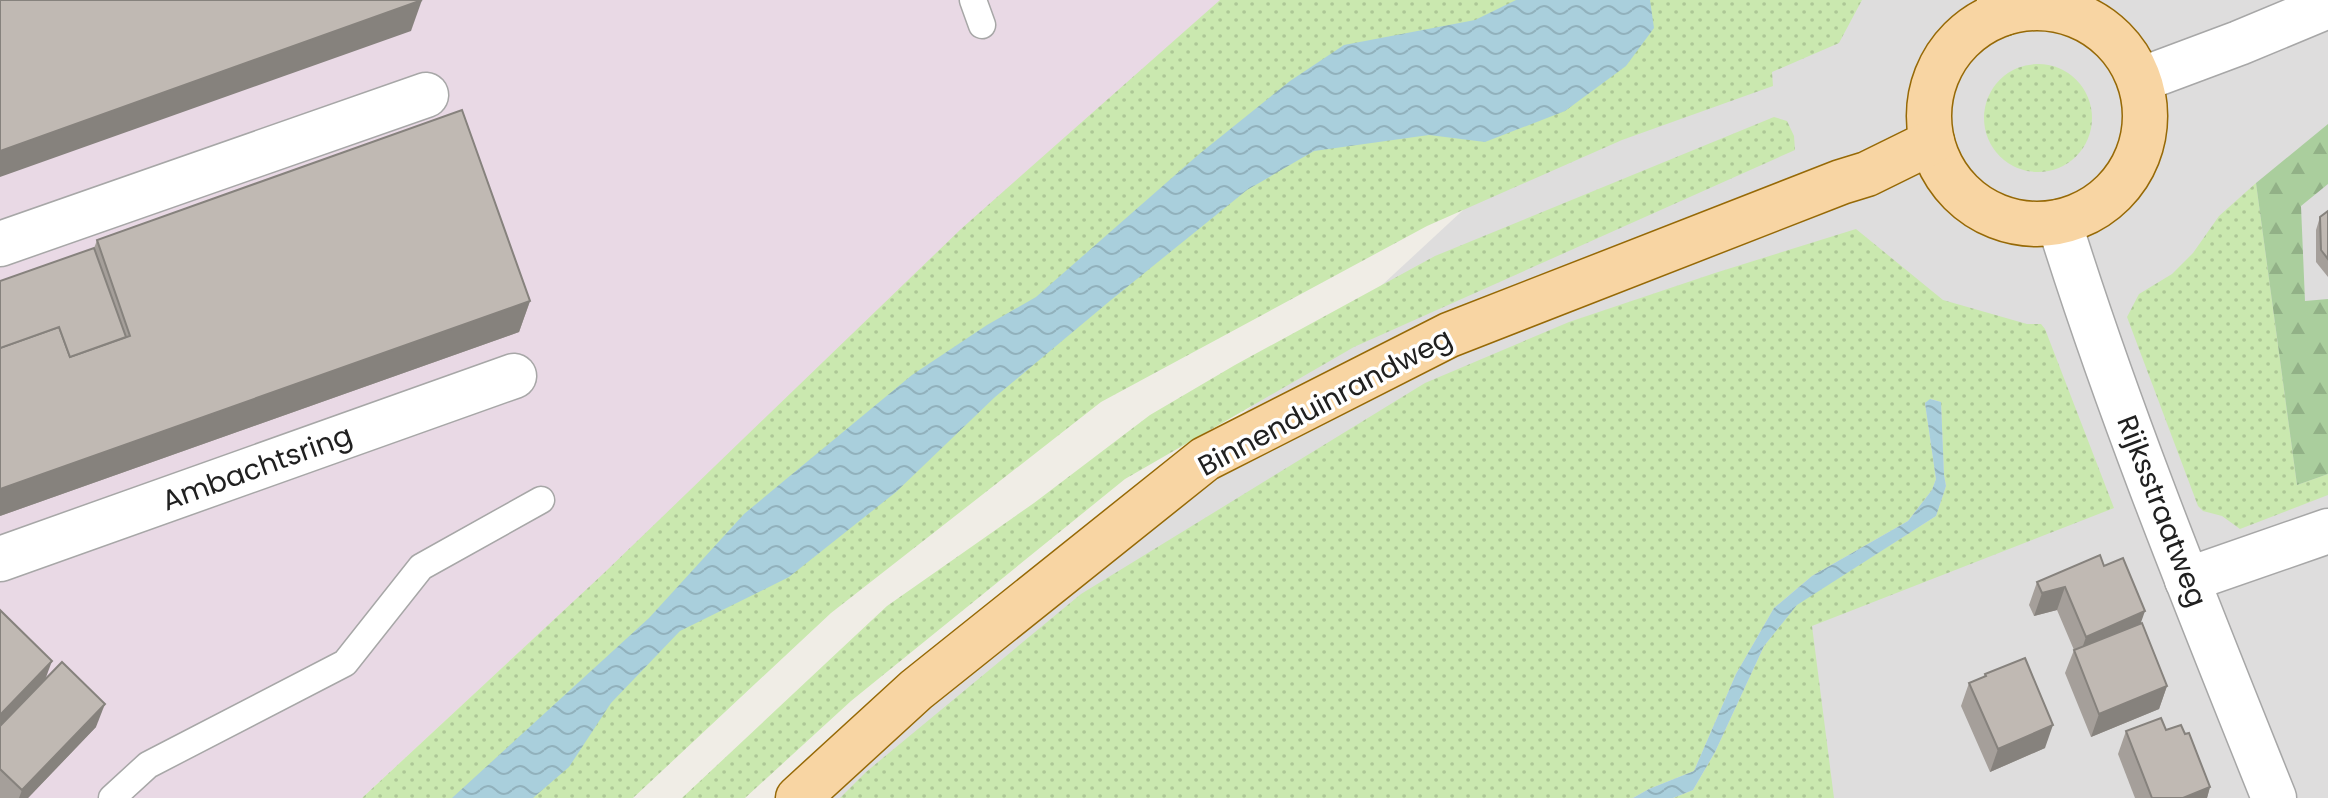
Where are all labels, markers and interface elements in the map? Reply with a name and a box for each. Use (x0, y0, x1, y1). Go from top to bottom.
street label: Binnenduinrandweg (1191, 319, 1459, 485)
street label: Rijksstraatweg (2108, 410, 2216, 612)
street label: Ambachtsring (157, 416, 357, 520)

